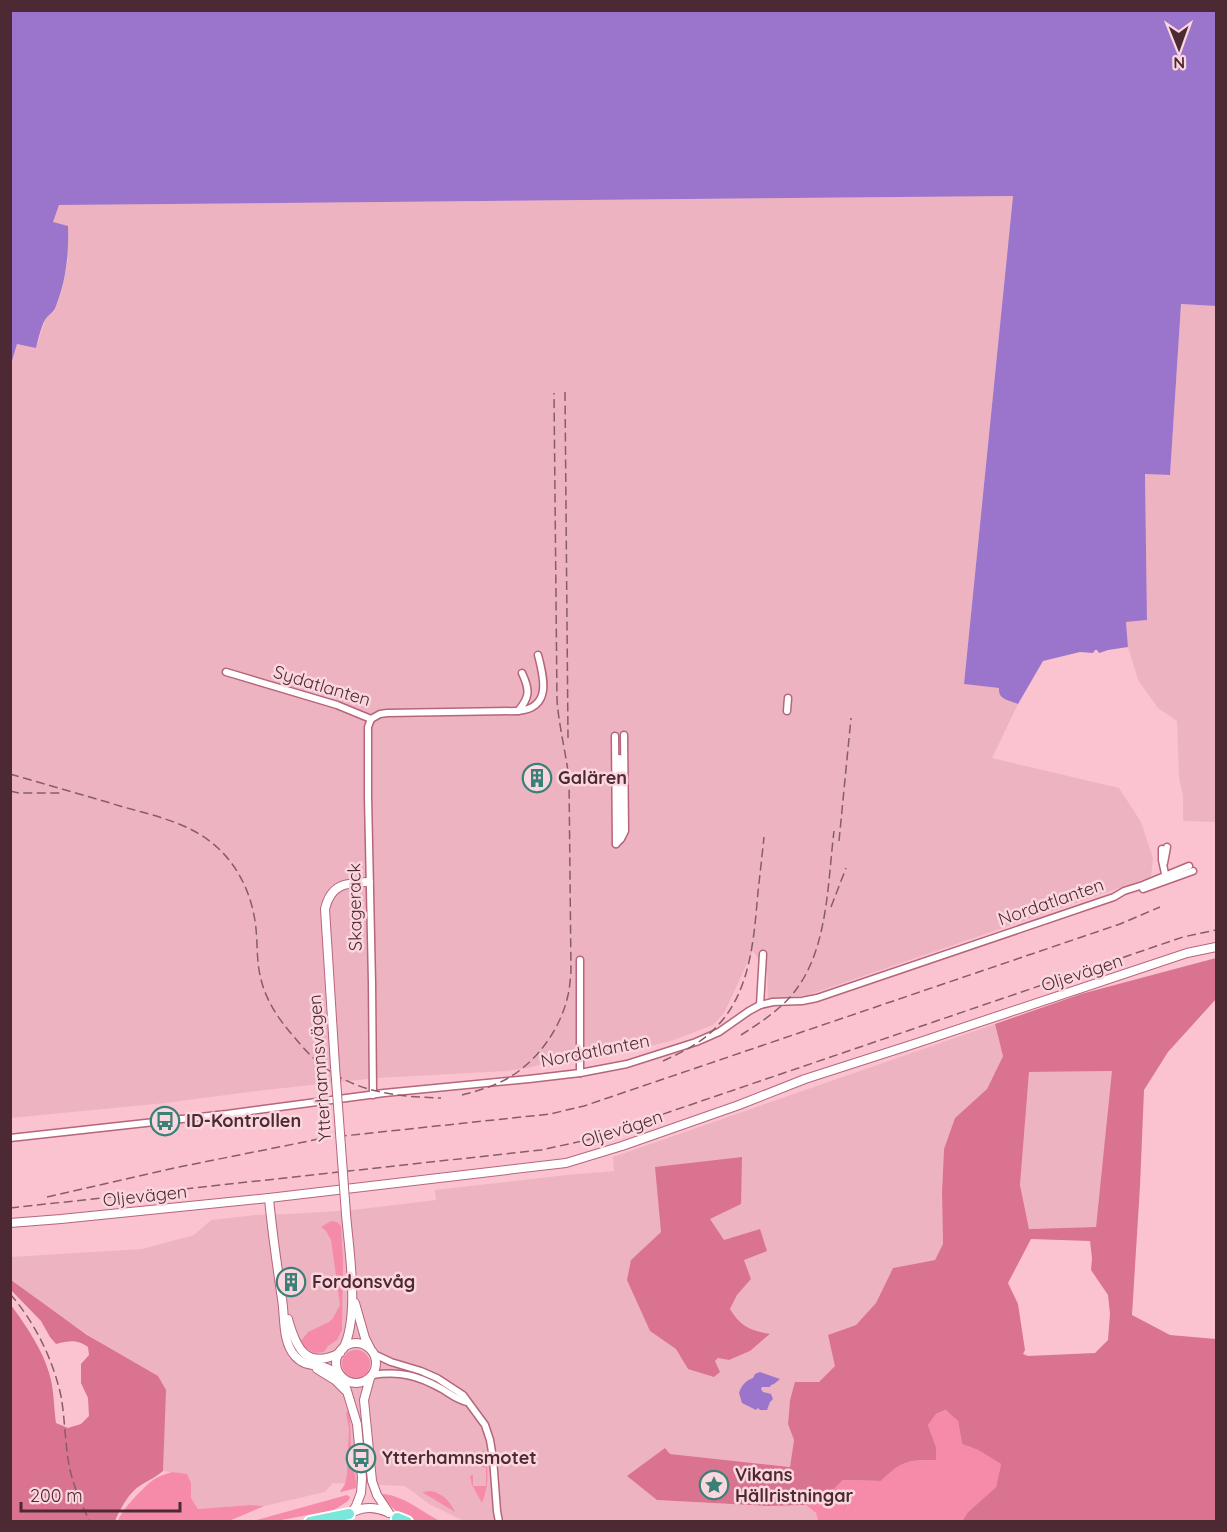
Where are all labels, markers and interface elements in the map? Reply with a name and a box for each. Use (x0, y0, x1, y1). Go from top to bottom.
north arrow (1149, 18, 1209, 78)
text: N (1173, 53, 1185, 73)
street label: Sydatlanten (271, 660, 373, 711)
building icon: Galären (521, 762, 553, 794)
place label: Galären (558, 766, 627, 789)
street label: Skagerack (342, 863, 367, 951)
street label: Nordatlanten (995, 873, 1107, 930)
street label: Oljevägen (1038, 949, 1126, 997)
street label: Ytterhamnsvägen (303, 994, 336, 1142)
street label: Nordatlanten (538, 1029, 651, 1072)
bus stop icon: ID-Kontrollen (149, 1105, 181, 1137)
street label: Oljevägen (578, 1105, 666, 1153)
place label: ID-Kontrollen (186, 1109, 301, 1132)
street label: Oljevägen (102, 1180, 188, 1211)
building icon: Fordonsvåg (275, 1266, 307, 1298)
place label: Fordonsvåg (312, 1270, 415, 1293)
bus stop icon: Ytterhamnsmotet (345, 1442, 377, 1474)
place label: Ytterhamnsmotet (382, 1446, 537, 1469)
place label: Vikans Hällristningar (735, 1463, 853, 1507)
place icon: Vikans Hällristningar (698, 1469, 730, 1501)
scale bar (21, 1475, 180, 1513)
text: 200 m (30, 1484, 83, 1507)

